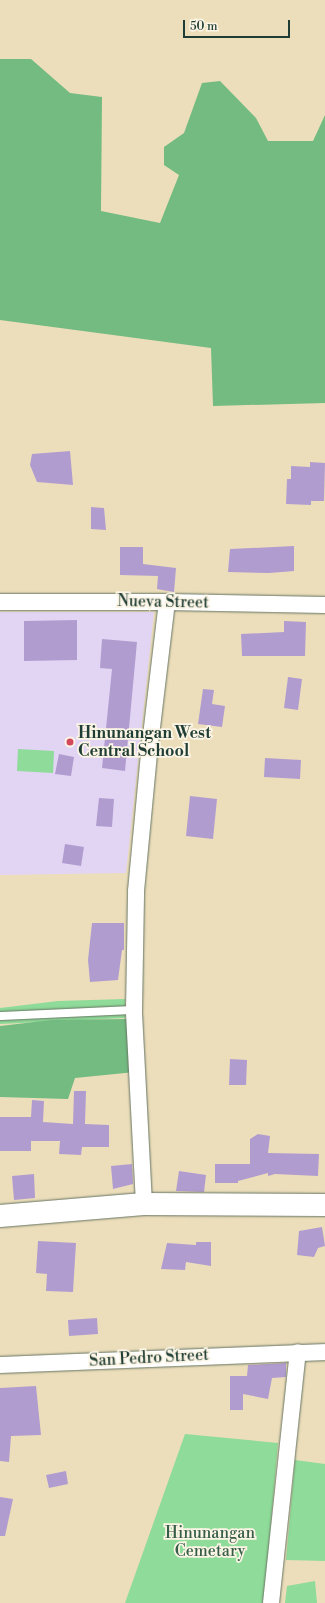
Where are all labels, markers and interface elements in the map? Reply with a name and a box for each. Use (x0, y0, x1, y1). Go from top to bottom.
scale bar (185, 12, 292, 38)
text: 50 m (190, 19, 218, 34)
street label: Nueva Street (117, 592, 209, 612)
place label: Hinunangan West Central School (78, 723, 211, 761)
marker: Hinunangan West Central School (65, 737, 75, 747)
street label: San Pedro Street (89, 1345, 209, 1371)
park label: Hinunangan Cemetary (165, 1523, 255, 1561)

